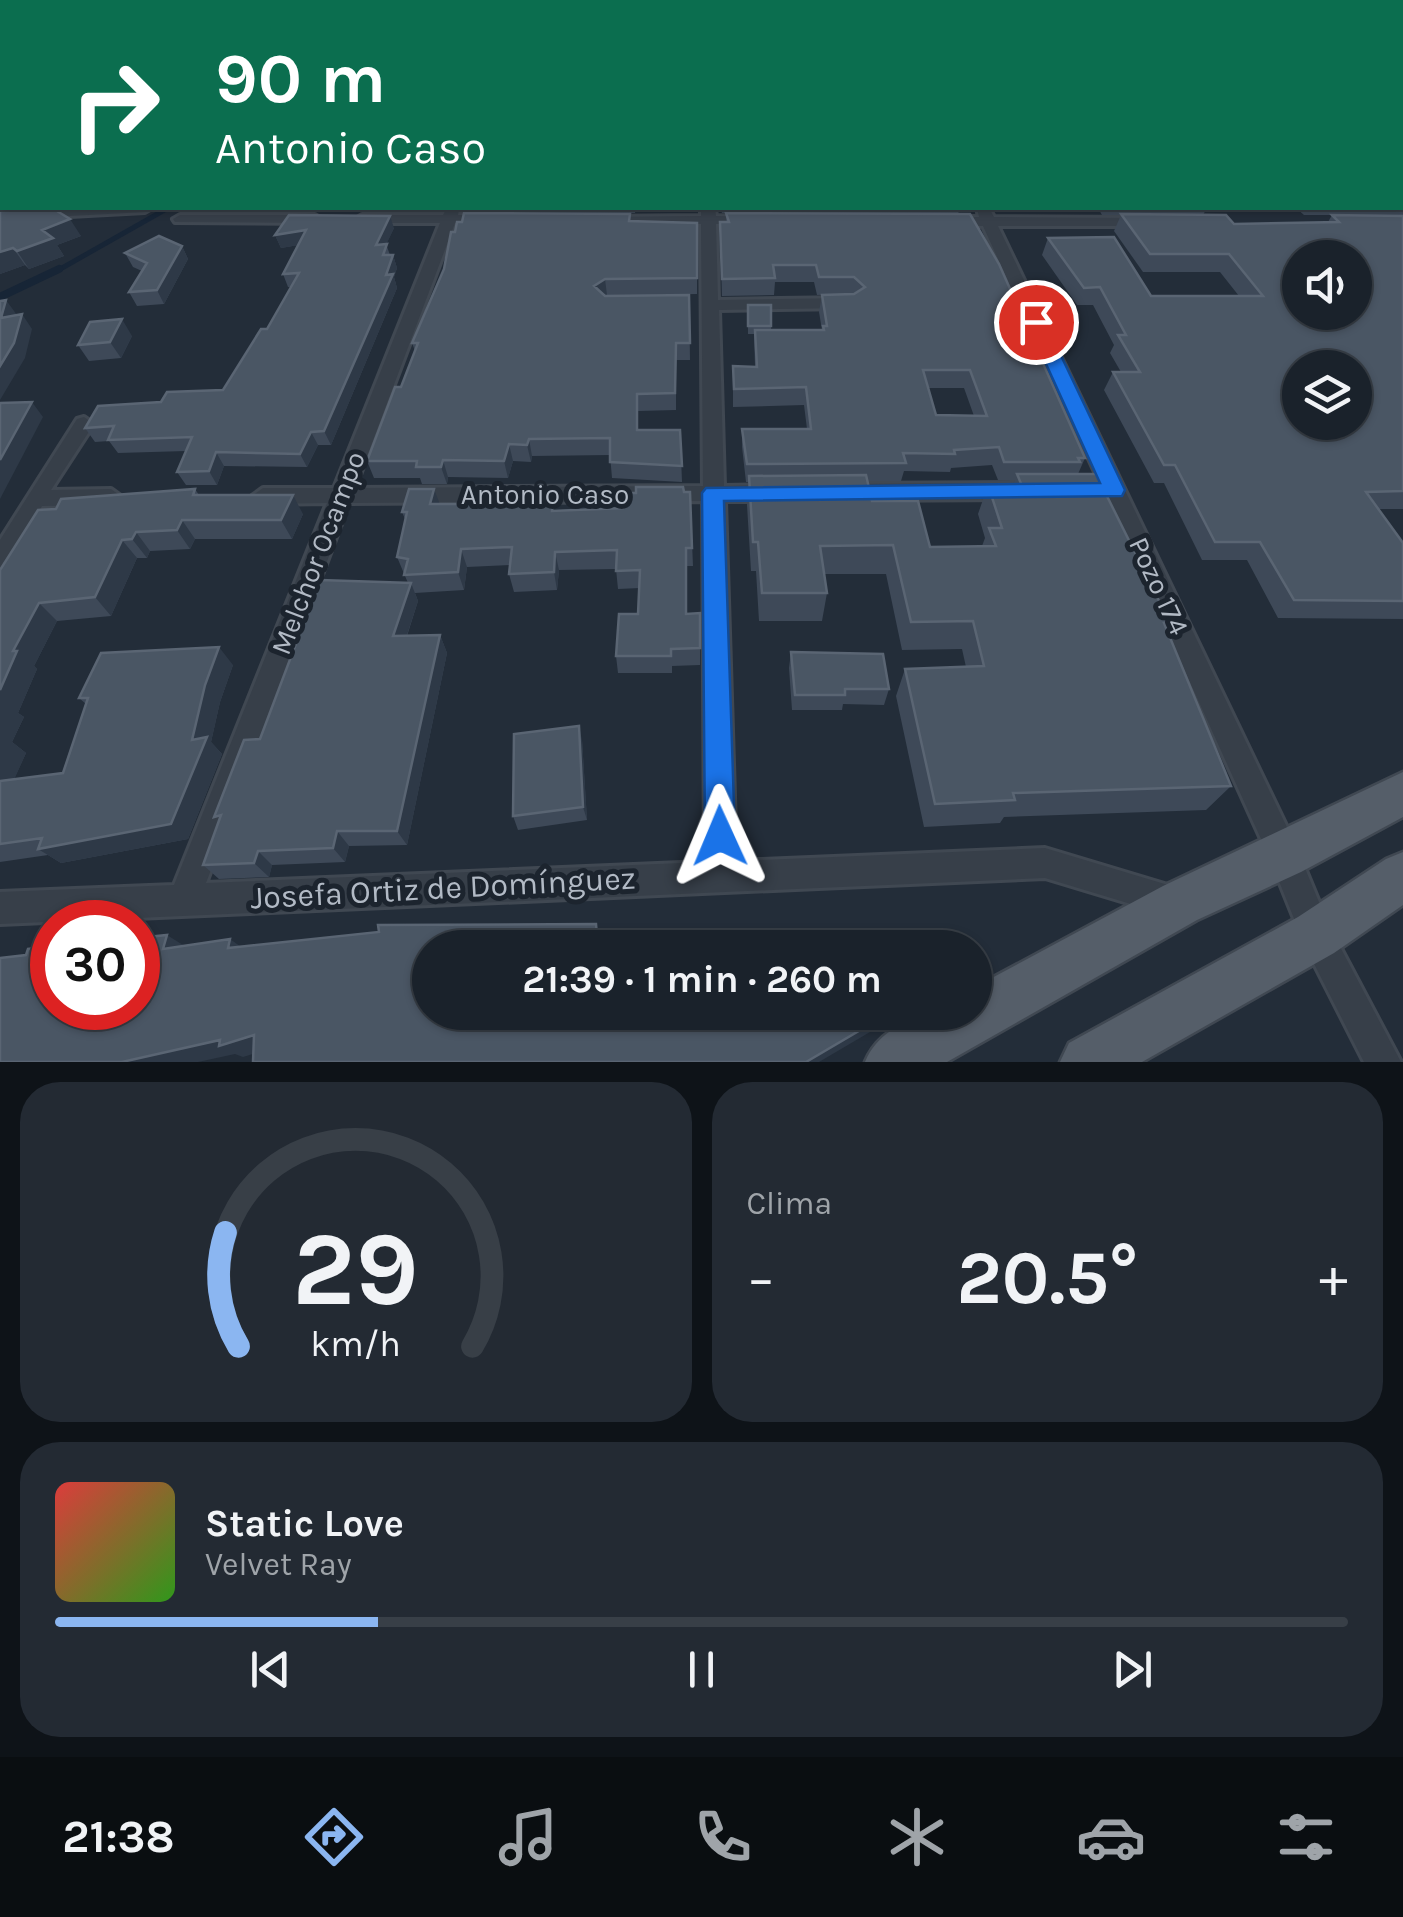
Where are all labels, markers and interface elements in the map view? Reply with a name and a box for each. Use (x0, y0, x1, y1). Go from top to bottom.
text: 90 m (215, 38, 386, 120)
icon: right (50, 40, 180, 170)
text: Antonio Caso (215, 122, 486, 174)
map controls (1282, 240, 1372, 440)
button: sound (1282, 240, 1372, 330)
pin (994, 280, 1079, 365)
icon: arrive (1009, 295, 1064, 350)
button: layers (1282, 350, 1372, 440)
street label: Melchor Ocampo (264, 447, 372, 659)
street label: Antonio Caso (461, 478, 629, 511)
street label: Pozo 174 (1122, 532, 1196, 640)
position arrow (668, 784, 772, 888)
street label: Josefa Ortiz de Domínguez (249, 859, 637, 917)
speed limit sign: 30 (30, 900, 160, 1030)
text: 21:39 · 1 min · 260 m (522, 957, 882, 1002)
text: Clima (747, 1185, 832, 1222)
text: 29 (293, 1209, 419, 1330)
text: 20.5° (956, 1234, 1138, 1322)
text: − (747, 1246, 775, 1310)
text: + (1319, 1246, 1348, 1310)
text: km/h (310, 1323, 401, 1365)
text: Static Love (205, 1501, 404, 1546)
text: Velvet Ray (205, 1546, 352, 1583)
icon: previous (243, 1642, 298, 1697)
icon: pause (674, 1642, 729, 1697)
icon: next (1105, 1642, 1160, 1697)
icon: directions (299, 1802, 369, 1872)
icon: music (493, 1802, 563, 1872)
icon: phone (688, 1802, 758, 1872)
icon: climate (882, 1802, 952, 1872)
icon: car (1076, 1802, 1146, 1872)
icon: filters (1271, 1802, 1341, 1872)
text: 21:38 (62, 1811, 175, 1863)

